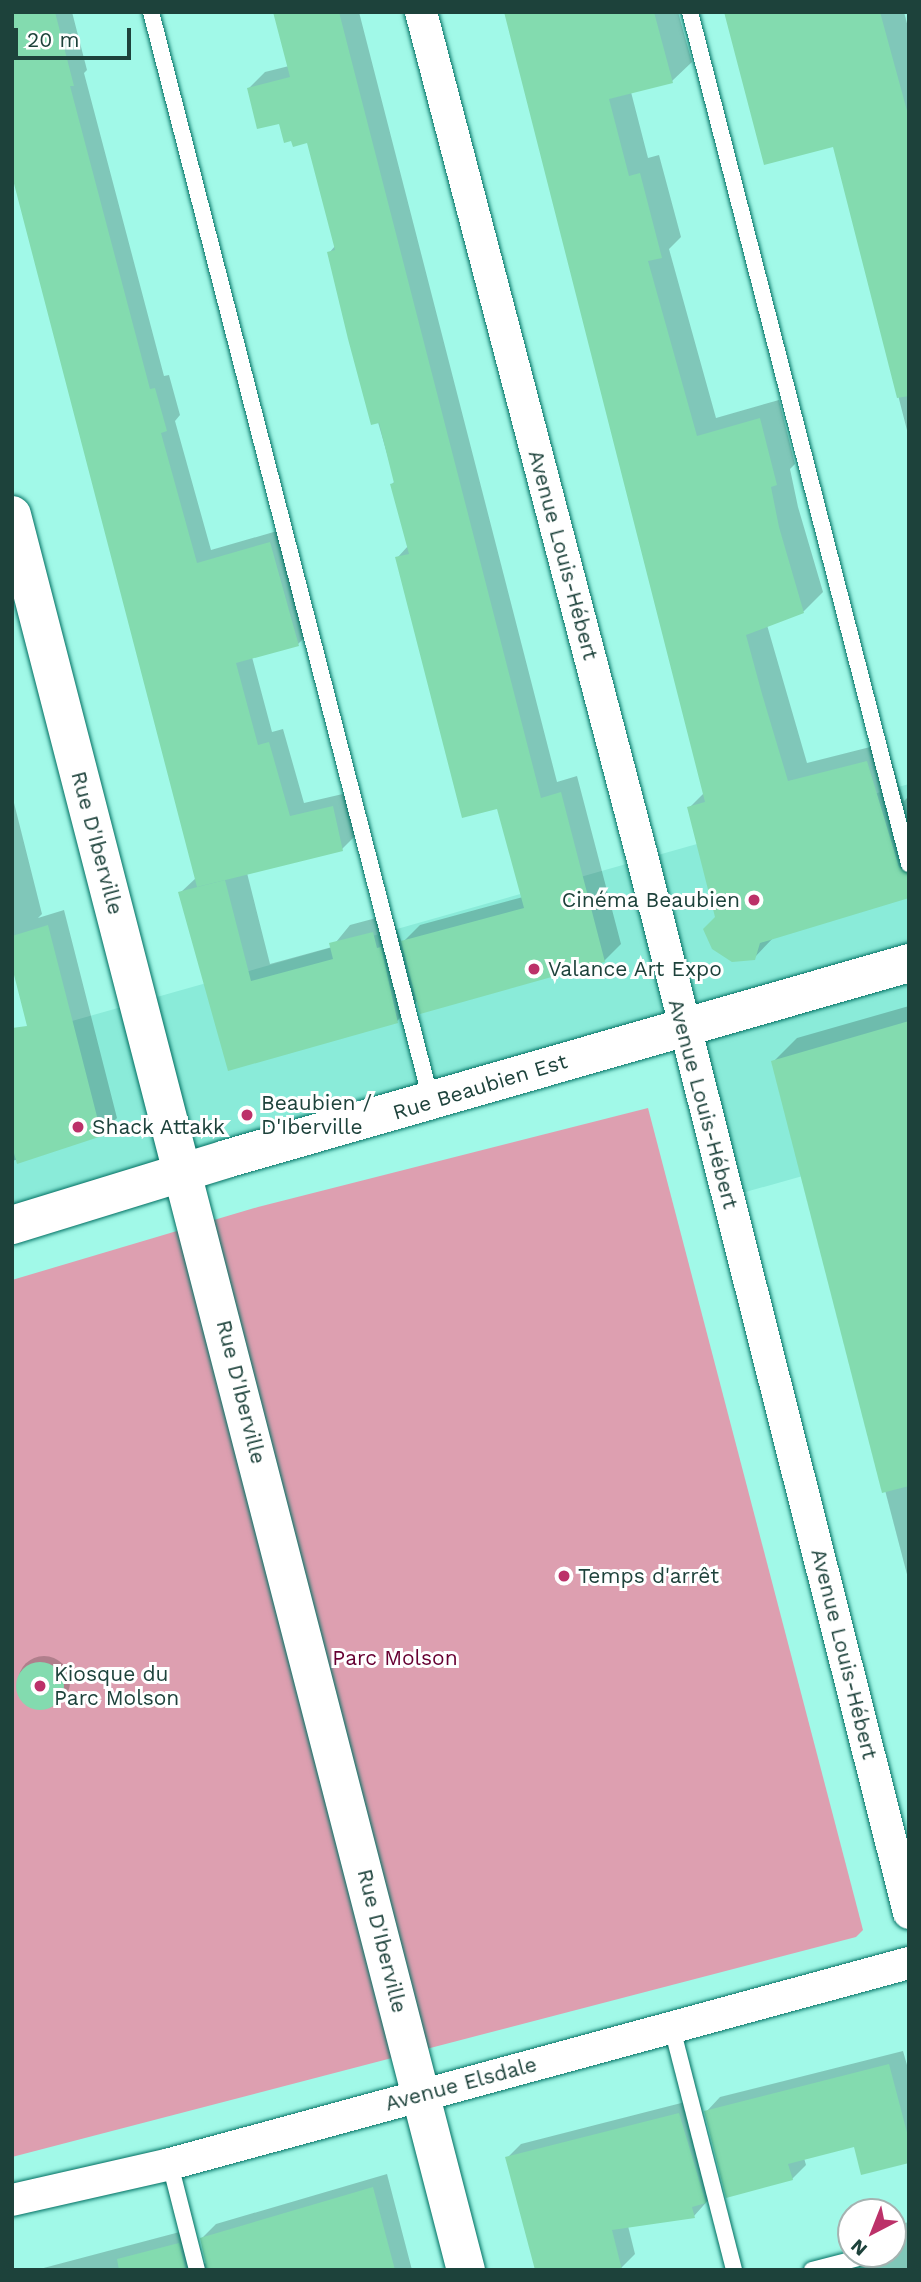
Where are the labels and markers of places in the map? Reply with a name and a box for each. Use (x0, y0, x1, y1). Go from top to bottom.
place label: Cinéma Beaubien (561, 887, 740, 913)
marker: Cinéma Beaubien (746, 892, 762, 908)
place label: Valance Art Expo (548, 956, 723, 982)
marker: Valance Art Expo (526, 961, 542, 977)
place label: Beaubien / D'Iberville (261, 1090, 372, 1140)
marker: Beaubien / D'Iberville (239, 1107, 255, 1123)
place label: Shack Attakk (92, 1114, 226, 1140)
marker: Shack Attakk (70, 1119, 86, 1135)
place label: Temps d'arrêt (578, 1563, 719, 1589)
marker: Temps d'arrêt (556, 1568, 572, 1584)
place label: Kiosque du Parc Molson (54, 1661, 179, 1711)
marker: Kiosque du Parc Molson (32, 1678, 48, 1694)

